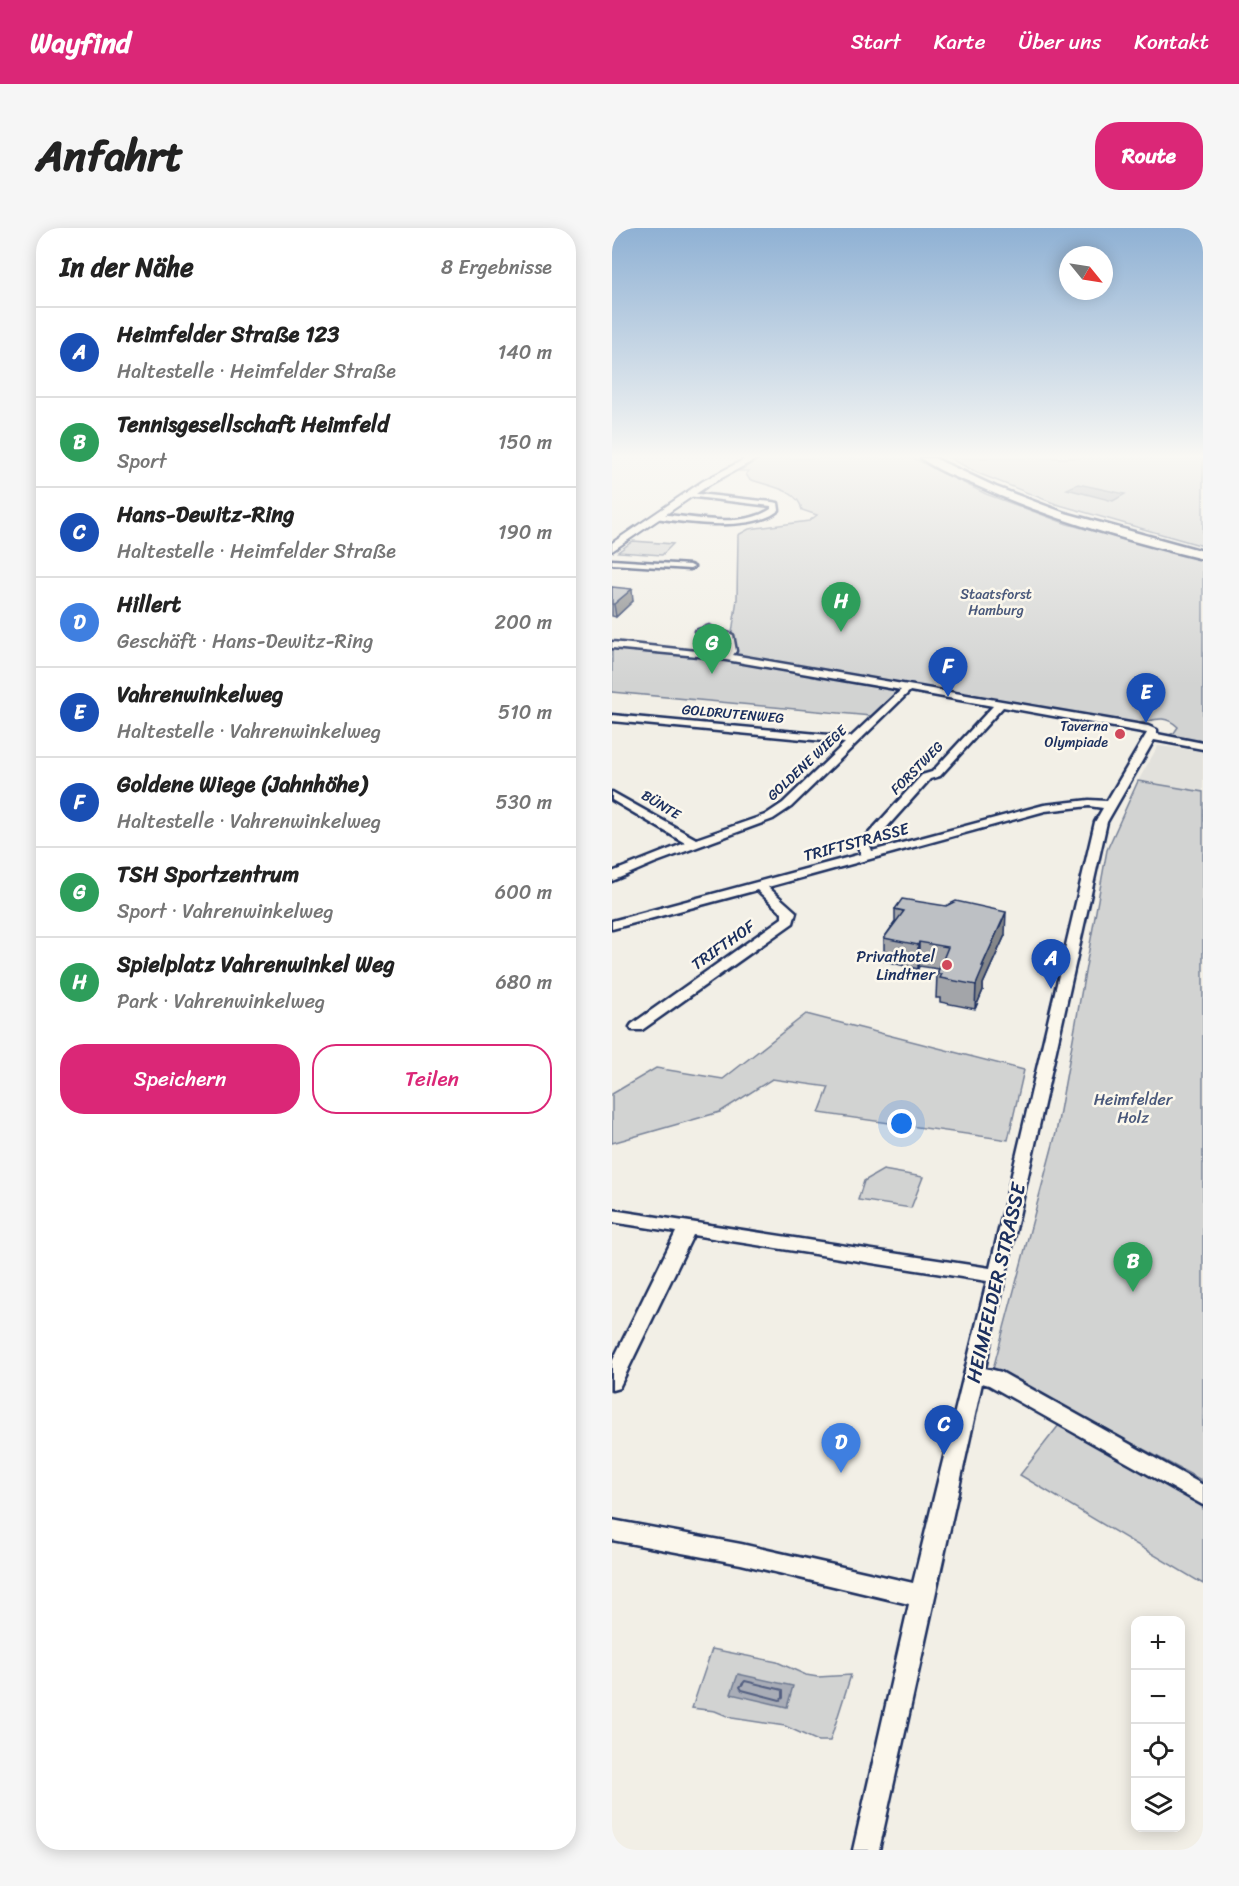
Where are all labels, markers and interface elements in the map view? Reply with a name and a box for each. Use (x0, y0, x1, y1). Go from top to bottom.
text: Wayfind (30, 18, 131, 67)
text: Start (851, 23, 901, 61)
text: Karte (934, 23, 986, 61)
text: Über uns (1019, 23, 1101, 61)
text: Kontakt (1134, 23, 1209, 61)
text: Anfahrt (36, 119, 183, 193)
button: Route (1095, 122, 1203, 190)
text: In der Nähe (60, 244, 194, 290)
north arrow (1059, 246, 1113, 300)
text: 8 Ergebnisse (441, 250, 552, 285)
text: Heimfelder Straße 123 (117, 315, 339, 354)
text: A (73, 335, 86, 370)
text: 140 m (498, 335, 552, 370)
text: Haltestelle · Heimfelder Straße (117, 354, 396, 389)
text: Tennisgesellschaft Heimfeld (117, 405, 389, 444)
text: B (73, 425, 86, 460)
text: 150 m (498, 425, 552, 460)
text: Sport (117, 444, 167, 479)
text: Hans-Dewitz-Ring (117, 495, 294, 534)
text: C (73, 515, 86, 550)
text: 190 m (498, 515, 552, 550)
text: Haltestelle · Heimfelder Straße (117, 534, 396, 569)
pin: H (822, 582, 860, 632)
park label: Staatsforst Hamburg (960, 582, 1032, 623)
text: Hillert (117, 585, 181, 624)
text: D (74, 605, 85, 640)
text: 200 m (495, 605, 552, 640)
text: Geschäft · Hans-Dewitz-Ring (117, 624, 373, 659)
pin: G (692, 624, 732, 674)
pin: F (928, 648, 968, 697)
pin: E (1126, 674, 1166, 723)
text: Vahrenwinkelweg (117, 675, 283, 714)
text: E (74, 695, 85, 730)
text: 510 m (498, 695, 552, 730)
street label: GOLDRUTENWEG (681, 697, 785, 731)
text: Haltestelle · Vahrenwinkelweg (117, 714, 381, 749)
place label: Taverna Olympiade (1045, 714, 1108, 755)
street label: GOLDENE WIEGE (761, 718, 854, 807)
marker: Taverna Olympiade (1113, 727, 1127, 741)
street label: FORSTWEG (884, 735, 950, 801)
text: Goldene Wiege (Jahnhöhe) (117, 765, 367, 804)
street label: BÜNTE (636, 783, 687, 827)
text: F (74, 785, 85, 820)
text: 530 m (496, 785, 552, 820)
text: Haltestelle · Vahrenwinkelweg (117, 804, 381, 839)
street label: TRIFTSTRASSE (800, 814, 913, 870)
text: TSH Sportzentrum (117, 855, 299, 894)
text: G (73, 875, 86, 910)
text: 600 m (495, 875, 552, 910)
text: Sport · Vahrenwinkelweg (117, 894, 334, 929)
street label: TRIFTHOF (685, 911, 762, 978)
pin: A (1032, 940, 1070, 989)
place label: Privathotel Lindtner (856, 942, 936, 989)
text: Spielplatz Vahrenwinkel Weg (117, 945, 395, 984)
marker: Privathotel Lindtner (940, 958, 954, 972)
text: H (72, 965, 87, 1000)
text: 680 m (495, 965, 552, 1000)
text: Park · Vahrenwinkelweg (117, 984, 325, 1019)
button: Speichern (60, 1044, 300, 1114)
button: Teilen (312, 1044, 552, 1114)
park label: Heimfelder Holz (1094, 1085, 1174, 1132)
your location (887, 1109, 916, 1138)
street label: HEIMFELDER STRASSE (956, 1178, 1036, 1386)
pin: B (1114, 1242, 1152, 1292)
pin: C (924, 1406, 964, 1455)
pin: D (822, 1424, 860, 1473)
map controls (1131, 1616, 1185, 1832)
button: + (1131, 1616, 1185, 1670)
button: − (1131, 1670, 1185, 1724)
button: locate (1131, 1724, 1185, 1778)
button: layers (1131, 1778, 1185, 1832)

